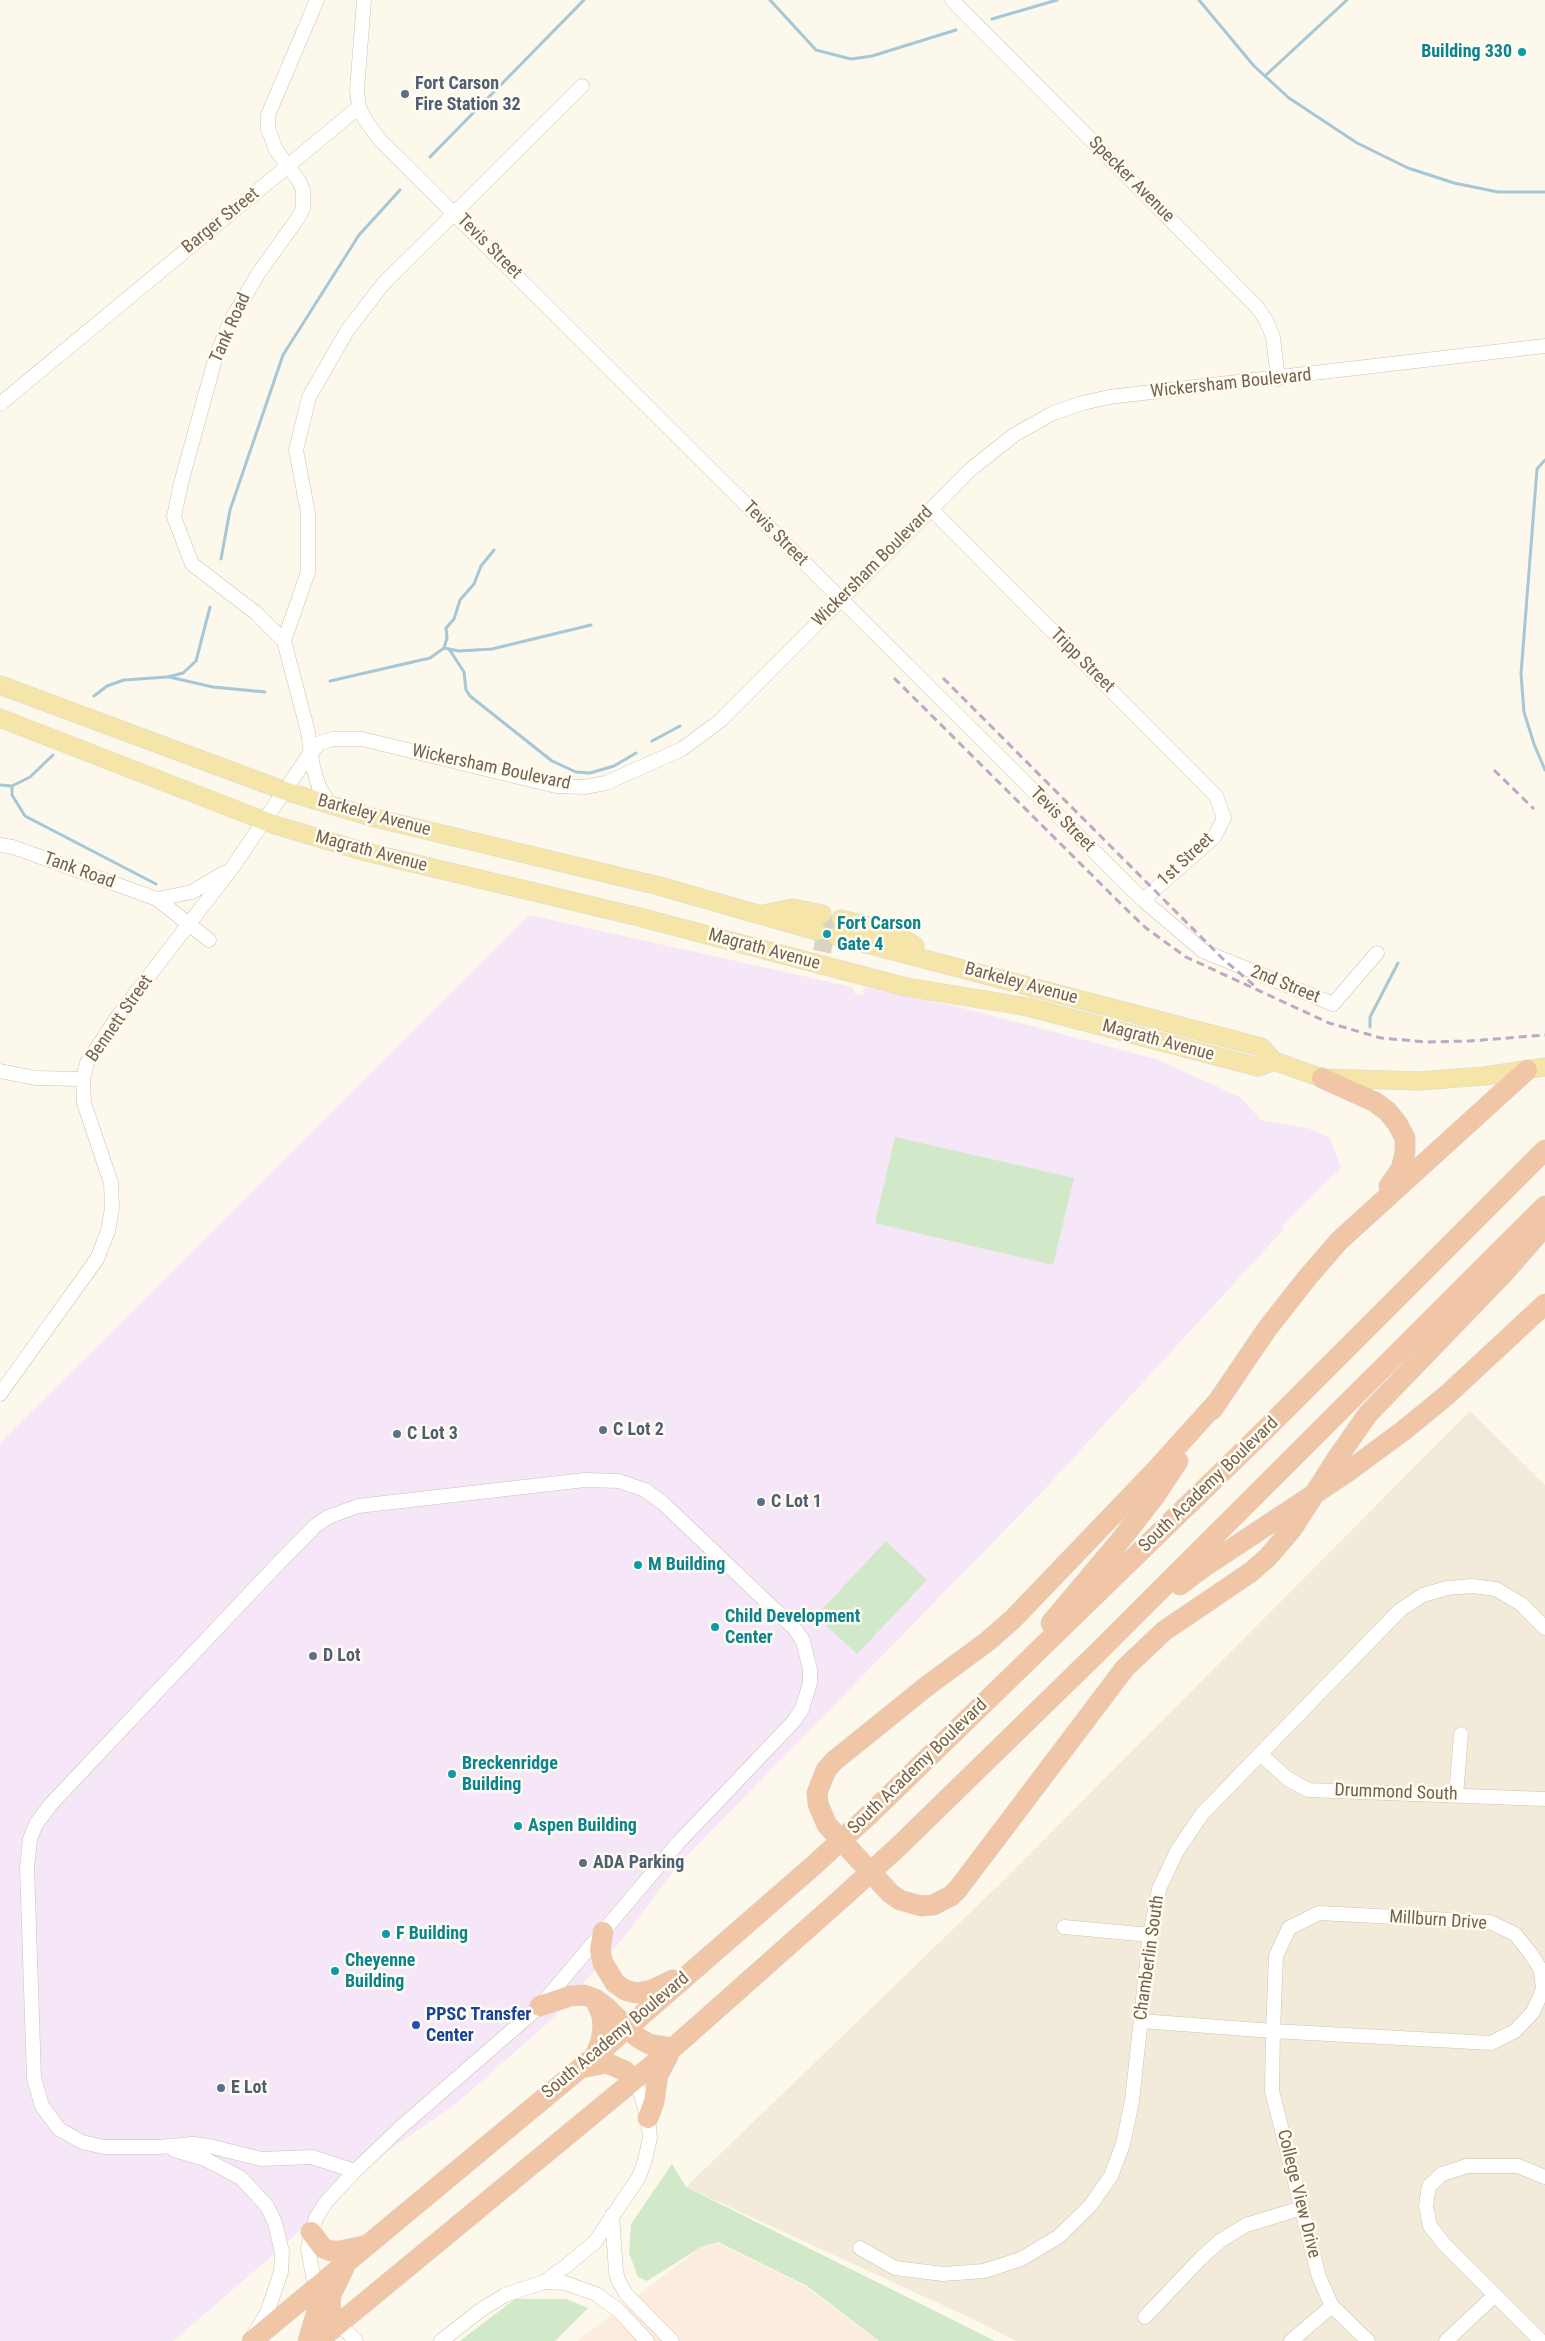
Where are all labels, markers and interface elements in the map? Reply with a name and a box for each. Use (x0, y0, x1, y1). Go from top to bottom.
place label: Building 330 (1421, 41, 1512, 63)
marker: Building 330 (1516, 46, 1528, 58)
place label: Fort Carson Fire Station 32 (415, 73, 521, 116)
marker: Fort Carson Fire Station 32 (399, 88, 411, 100)
street label: Specker Avenue (1083, 132, 1179, 228)
street label: Barger Street (178, 183, 264, 259)
street label: Tevis Street (452, 210, 526, 284)
street label: Tank Road (206, 290, 256, 366)
street label: Wickersham Boulevard (1149, 365, 1313, 403)
street label: Tevis Street (738, 497, 812, 571)
street label: Wickersham Boulevard (808, 502, 938, 632)
street label: Tripp Street (1045, 624, 1119, 698)
street label: Wickersham Boulevard (410, 741, 572, 795)
street label: Tevis Street (1025, 783, 1099, 857)
street label: Barkeley Avenue (315, 791, 433, 841)
street label: Magrath Avenue (313, 827, 429, 877)
street label: 1st Street (1154, 829, 1218, 891)
street label: Tank Road (40, 848, 118, 894)
place label: Fort Carson Gate 4 (837, 913, 921, 956)
street label: Magrath Avenue (706, 925, 822, 975)
marker: Fort Carson Gate 4 (821, 928, 833, 940)
street label: Barkeley Avenue (962, 959, 1080, 1009)
street label: 2nd Street (1247, 961, 1323, 1009)
street label: Bennett Street (82, 971, 158, 1067)
street label: Magrath Avenue (1100, 1016, 1216, 1066)
street label: South Academy Boulevard (1135, 1413, 1283, 1557)
place label: C Lot 2 (613, 1419, 664, 1441)
place label: C Lot 3 (407, 1423, 458, 1445)
marker: C Lot 2 (597, 1424, 609, 1436)
marker: C Lot 3 (391, 1428, 403, 1440)
place label: C Lot 1 (771, 1491, 822, 1513)
marker: C Lot 1 (755, 1496, 767, 1508)
place label: M Building (648, 1554, 725, 1576)
marker: M Building (632, 1559, 644, 1571)
place label: Child Development Center (725, 1606, 860, 1648)
marker: Child Development Center (709, 1621, 721, 1633)
place label: D Lot (323, 1645, 360, 1667)
marker: D Lot (307, 1650, 319, 1662)
street label: South Academy Boulevard (844, 1695, 992, 1839)
place label: Breckenridge Building (462, 1753, 558, 1796)
marker: Breckenridge Building (446, 1768, 458, 1780)
street label: Drummond South (1334, 1780, 1458, 1806)
place label: Aspen Building (528, 1815, 637, 1837)
marker: Aspen Building (512, 1820, 524, 1832)
place label: ADA Parking (593, 1852, 684, 1874)
marker: ADA Parking (577, 1857, 589, 1869)
street label: Chamberlin South (1131, 1894, 1169, 2022)
street label: Millburn Drive (1388, 1907, 1488, 1935)
place label: F Building (396, 1923, 468, 1945)
marker: F Building (380, 1928, 392, 1940)
place label: Cheyenne Building (345, 1950, 415, 1992)
marker: Cheyenne Building (329, 1965, 341, 1977)
street label: South Academy Boulevard (538, 1968, 694, 2104)
place label: PPSC Transfer Center (426, 2004, 531, 2046)
marker: PPSC Transfer Center (410, 2019, 422, 2031)
place label: E Lot (231, 2077, 267, 2099)
marker: E Lot (215, 2082, 227, 2094)
street label: College View Drive (1272, 2127, 1324, 2261)

